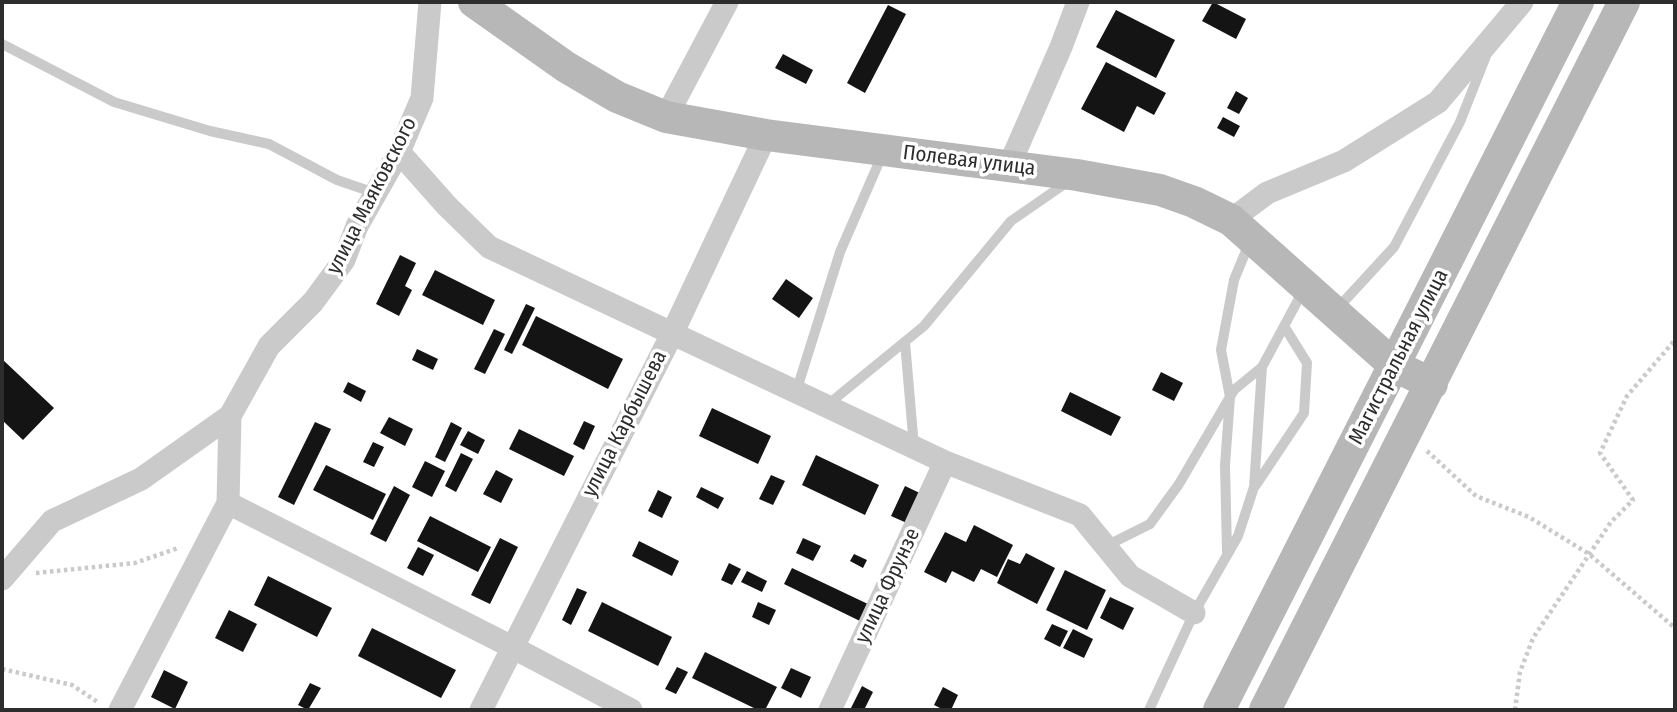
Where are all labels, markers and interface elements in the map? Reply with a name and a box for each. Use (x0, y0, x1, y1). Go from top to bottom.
street label: улица Маяковского (322, 113, 422, 279)
street label: Полевая улица (901, 140, 1037, 182)
street label: Магистральная улица (1344, 265, 1454, 449)
street label: улица Карбышева (577, 347, 673, 501)
street label: улица Фрунзе (850, 524, 926, 648)

